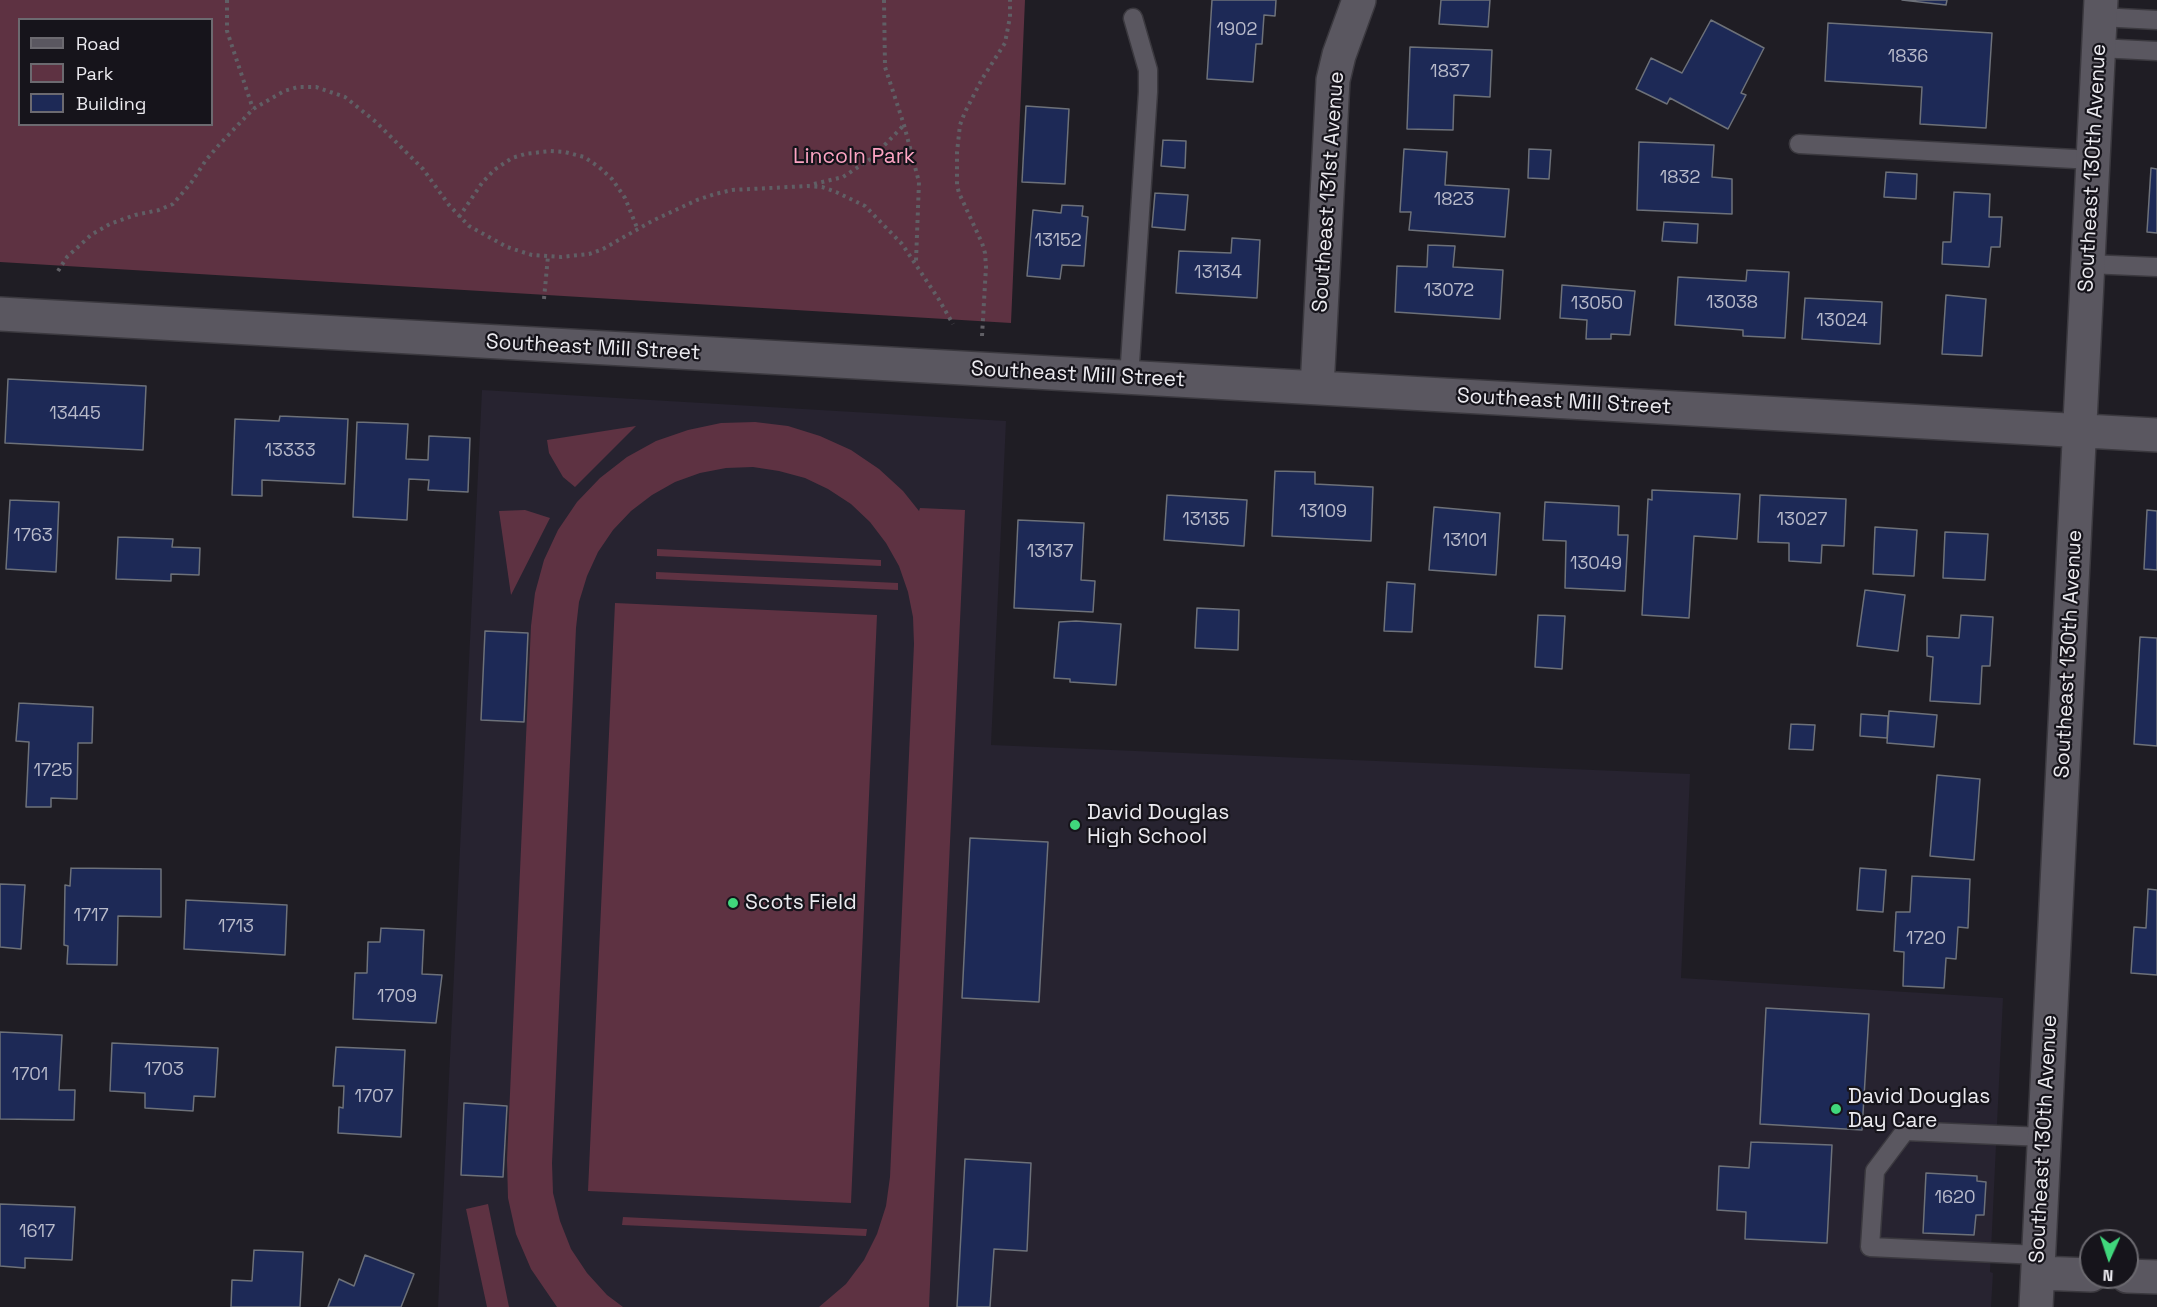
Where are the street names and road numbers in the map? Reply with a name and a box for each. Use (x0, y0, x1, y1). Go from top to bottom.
street label: Southeast 130th Avenue (2074, 43, 2112, 293)
street label: Southeast 131st Avenue (1308, 71, 1350, 313)
street label: Southeast Mill Street (485, 330, 701, 366)
street label: Southeast Mill Street (970, 357, 1186, 393)
street label: Southeast Mill Street (1456, 384, 1672, 420)
street label: Southeast 130th Avenue (2050, 529, 2088, 779)
street label: Southeast 130th Avenue (2025, 1014, 2063, 1264)

